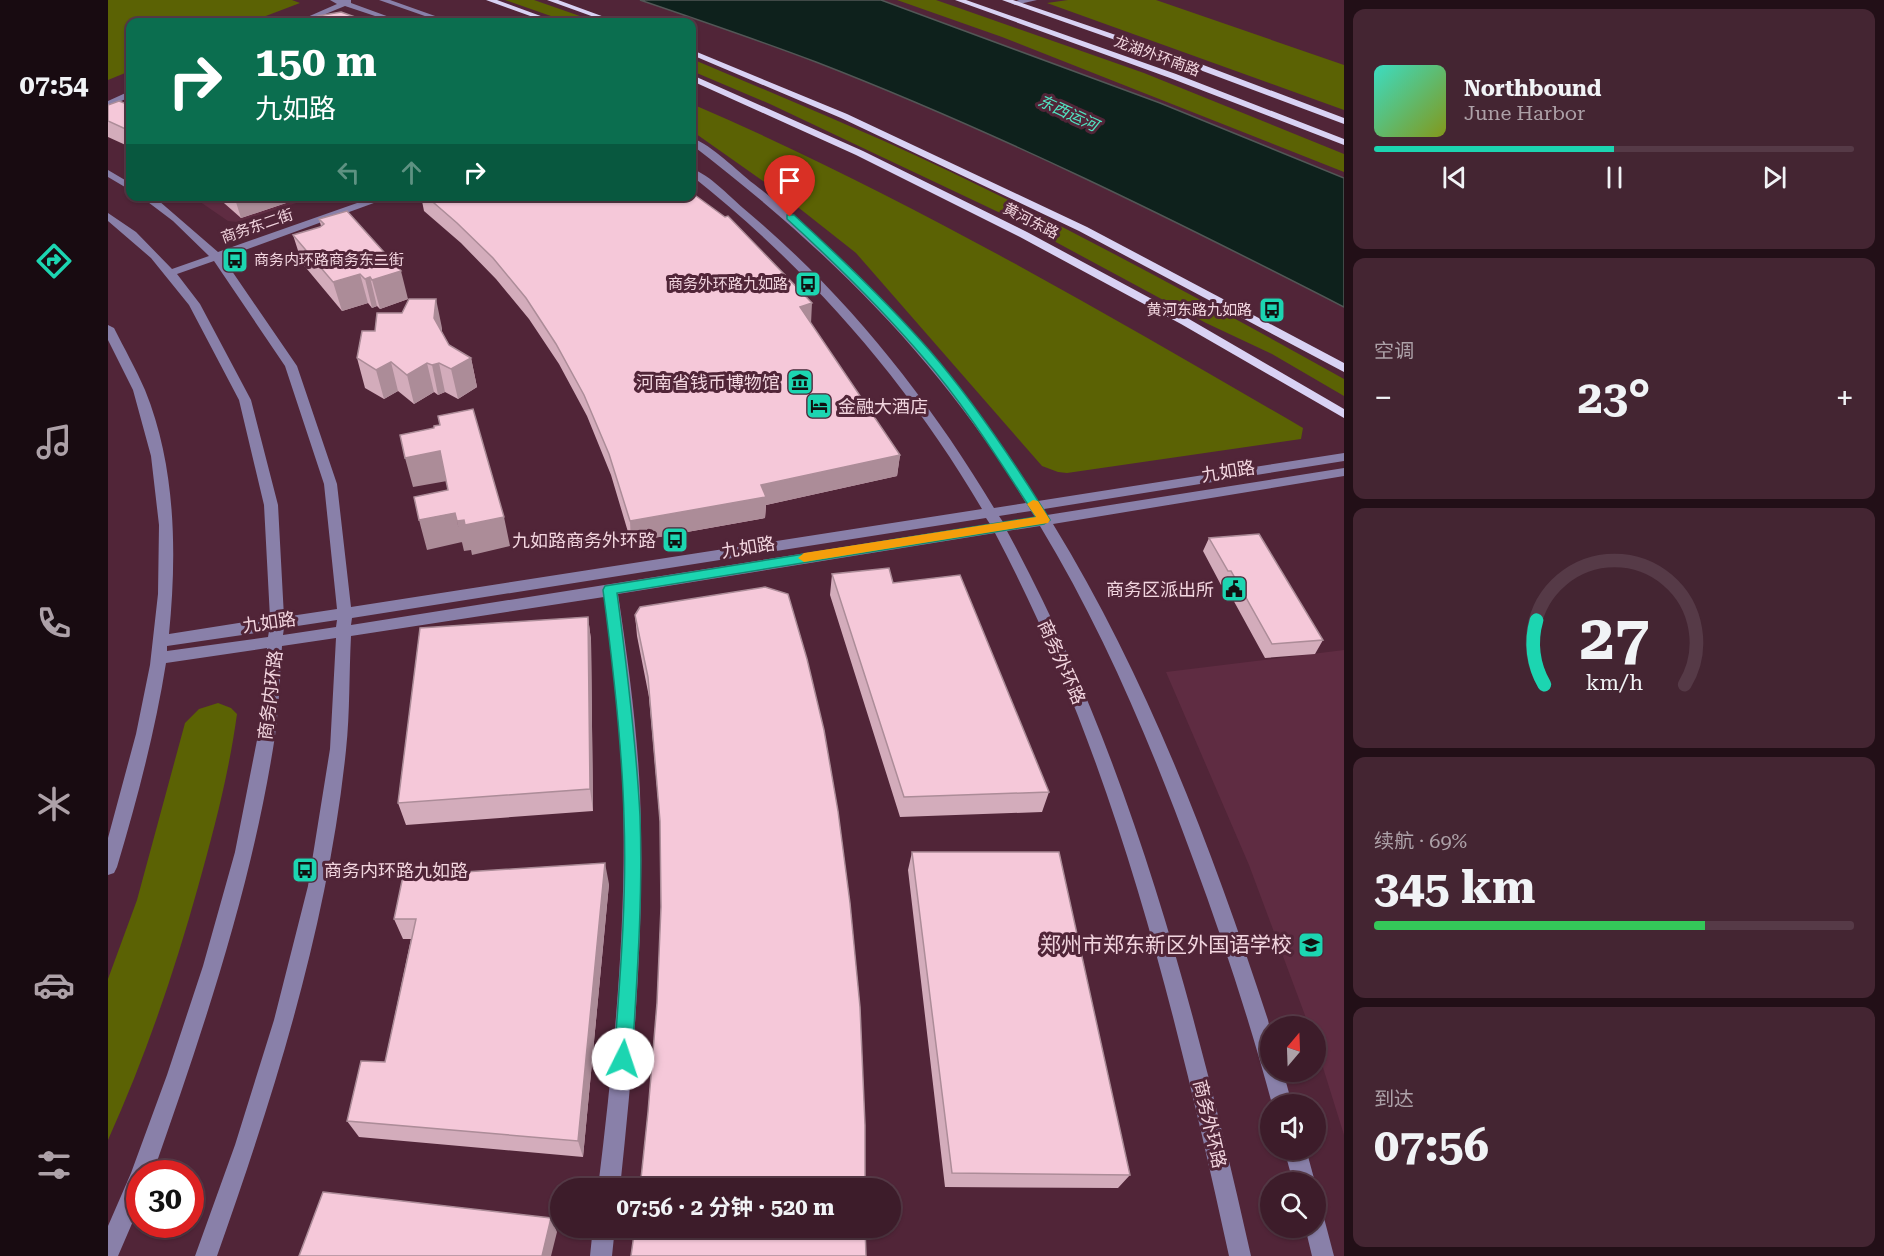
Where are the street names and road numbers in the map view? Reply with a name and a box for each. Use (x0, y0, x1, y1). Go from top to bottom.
street label: 龙湖外环南路 (1112, 32, 1202, 80)
street label: 黄河东路 (1000, 199, 1062, 243)
street label: 商务东二街 (219, 205, 295, 247)
street label: 九如路 (1200, 456, 1256, 486)
street label: 九如路 (720, 532, 776, 562)
street label: 九如路 (241, 608, 297, 636)
street label: 商务外环路 (1034, 617, 1090, 707)
street label: 商务内环路 (254, 649, 286, 741)
street label: 商务外环路 (1190, 1078, 1230, 1170)

